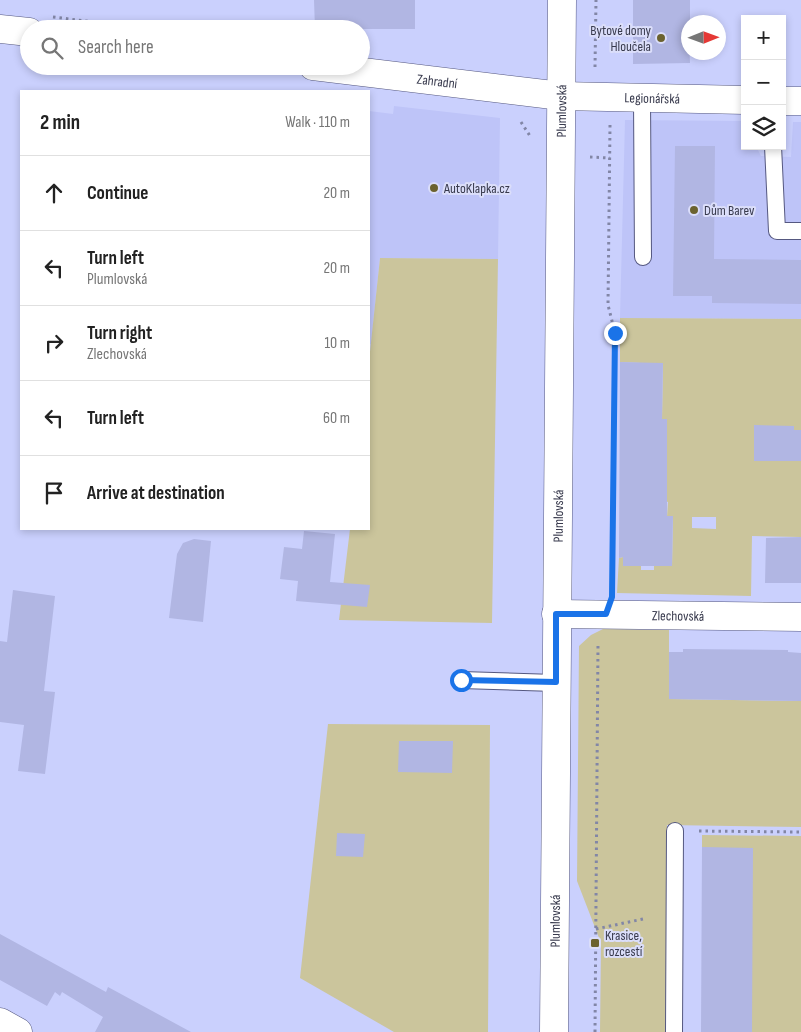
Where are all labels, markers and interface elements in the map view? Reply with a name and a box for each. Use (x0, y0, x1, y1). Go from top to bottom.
north arrow (681, 15, 726, 60)
map controls (741, 15, 786, 150)
button: + (741, 15, 786, 60)
search box (20, 20, 370, 75)
place label: Bytové domy Hloučela (590, 22, 652, 55)
marker: Bytové domy Hloučela (655, 32, 667, 44)
icon: search (38, 34, 66, 62)
text: Search here (78, 36, 154, 59)
button: − (741, 60, 786, 105)
street label: Zahradní (416, 71, 459, 92)
street label: Plumlovská (553, 85, 570, 138)
street label: Legionářská (624, 89, 680, 108)
button: layers (741, 105, 786, 150)
text: 2 min (40, 110, 80, 135)
text: Walk · 110 m (285, 113, 350, 132)
icon: ahead (40, 179, 68, 207)
place label: AutoKlapka.cz (443, 180, 510, 197)
text: Continue (87, 182, 148, 205)
marker: AutoKlapka.cz (428, 182, 440, 194)
text: 20 m (323, 184, 350, 203)
place label: Dům Barev (704, 202, 755, 219)
marker: Dům Barev (688, 204, 700, 216)
text: Turn left (87, 247, 144, 270)
icon: left (40, 254, 68, 282)
text: 20 m (323, 259, 350, 278)
text: Plumlovská (87, 270, 147, 289)
text: Turn right (87, 322, 152, 345)
route end (604, 322, 627, 345)
icon: right (40, 329, 68, 357)
text: 10 m (324, 334, 350, 353)
text: Zlechovská (87, 345, 147, 364)
icon: left (40, 404, 68, 432)
text: Turn left (87, 407, 144, 430)
text: 60 m (323, 409, 350, 428)
icon: arrive (40, 479, 68, 507)
text: Arrive at destination (87, 482, 225, 505)
street label: Plumlovská (550, 490, 567, 543)
street label: Zlechovská (652, 607, 704, 625)
route start (450, 669, 473, 692)
street label: Plumlovská (547, 894, 564, 948)
place label: Krasice, rozcestí (605, 927, 643, 960)
marker: Krasice, rozcestí (589, 937, 601, 949)

